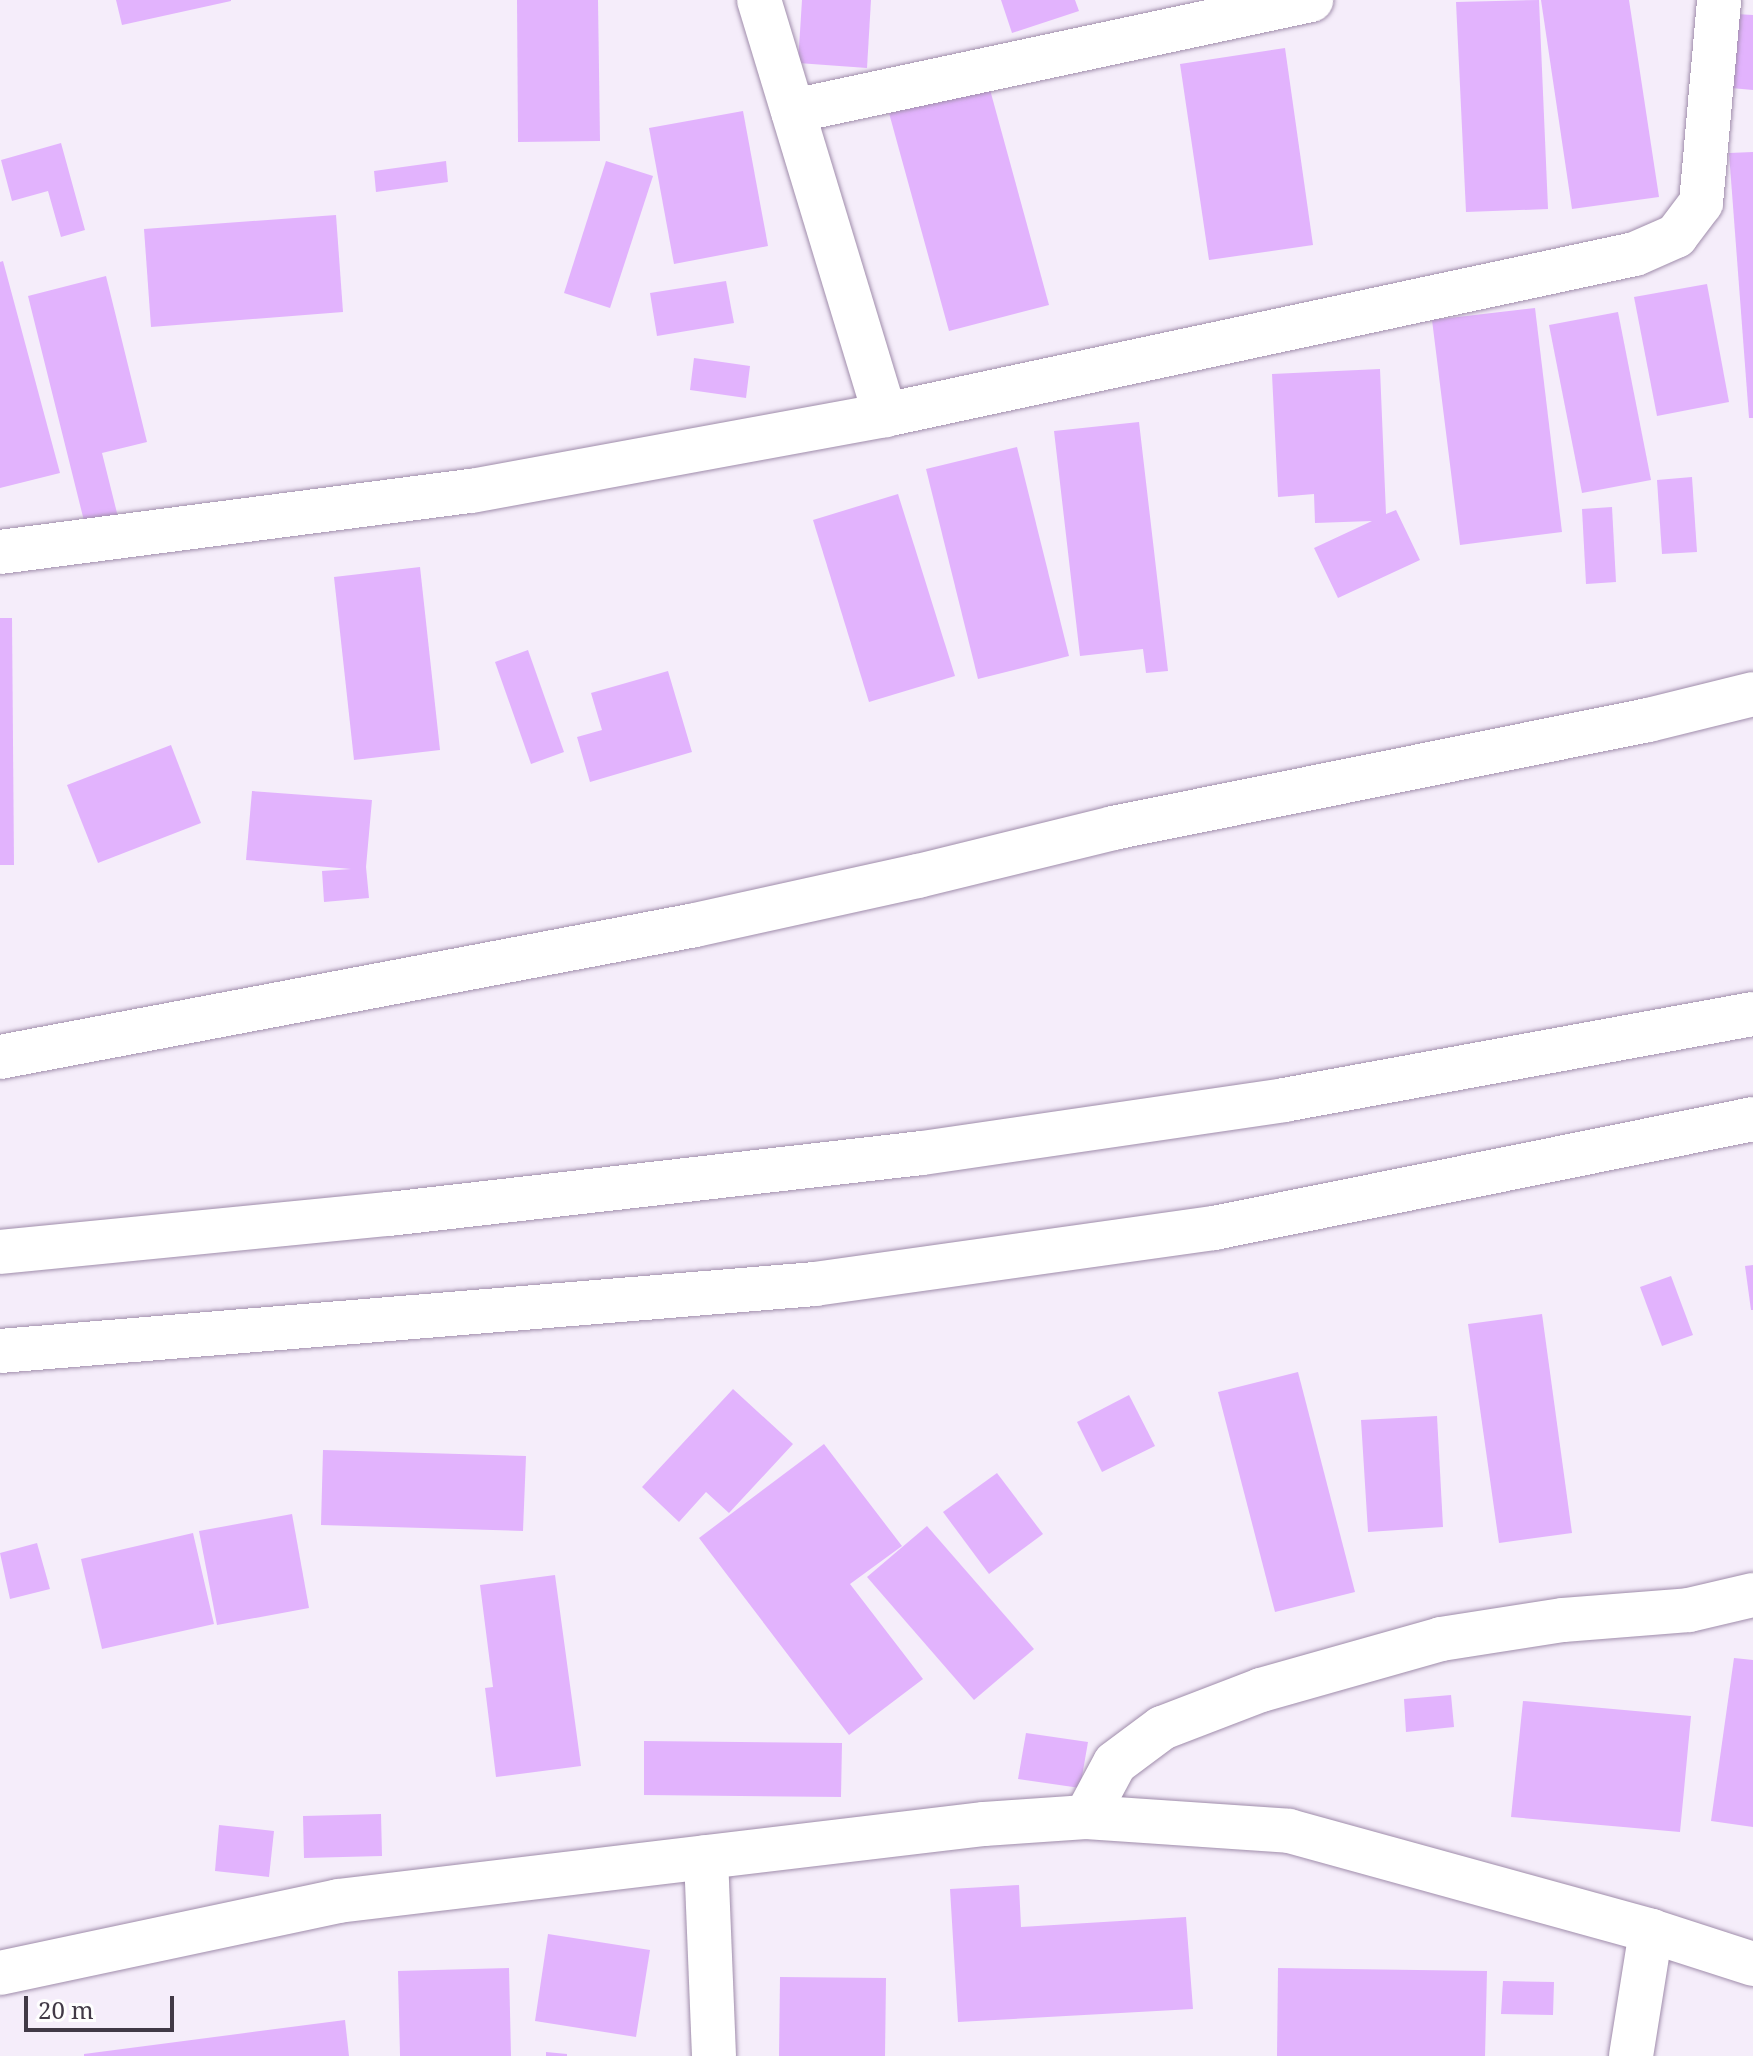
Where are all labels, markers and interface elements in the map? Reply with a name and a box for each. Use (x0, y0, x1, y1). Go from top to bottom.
scale bar (28, 1980, 178, 2030)
text: 20 m (38, 1993, 94, 2026)

